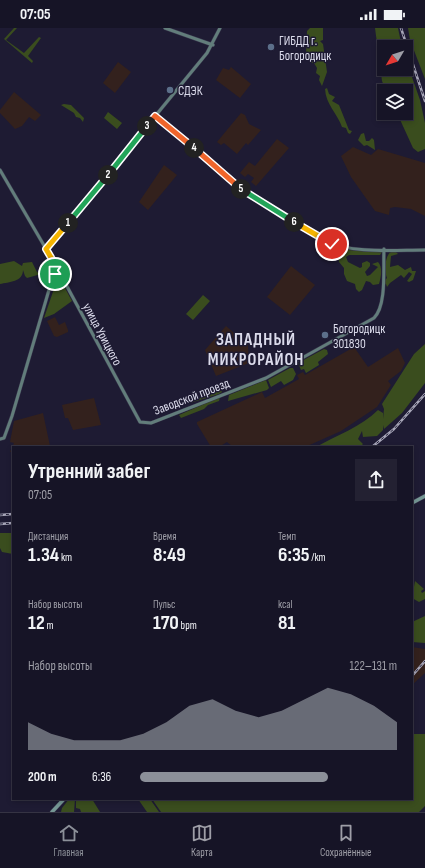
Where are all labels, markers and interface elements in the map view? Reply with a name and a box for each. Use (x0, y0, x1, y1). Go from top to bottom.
text: 07:05 (20, 5, 51, 24)
place label: ГИБДД г. Богородицк (279, 33, 331, 64)
north arrow (377, 40, 413, 76)
map controls (377, 40, 413, 120)
marker: ГИБДД г. Богородицк (266, 42, 276, 52)
place label: СДЭК (178, 83, 203, 99)
button: layers (377, 84, 413, 120)
marker: СДЭК (165, 85, 175, 95)
pin: 3 (137, 116, 157, 136)
text: 3 (145, 119, 149, 132)
pin: 4 (184, 138, 204, 158)
text: 4 (191, 141, 197, 154)
pin: 2 (98, 165, 118, 185)
text: 2 (106, 168, 110, 181)
pin: 5 (231, 179, 251, 199)
text: 5 (239, 182, 243, 195)
pin: 6 (284, 212, 304, 232)
pin: 1 (58, 213, 78, 233)
text: 6 (291, 215, 297, 228)
text: 1 (66, 216, 70, 229)
pin (315, 227, 349, 261)
icon: check (321, 233, 343, 255)
pin (38, 257, 72, 291)
icon: arrive (44, 263, 66, 285)
street label: улица Урицкого (79, 300, 125, 368)
place label: Богородицк 301830 (333, 321, 385, 352)
district label: ЗАПАДНЫЙ МИКРОРАЙОН (208, 330, 304, 370)
marker: Богородицк 301830 (320, 330, 330, 340)
street label: Заводской проезд (151, 375, 232, 419)
text: Утренний забег (28, 458, 150, 485)
button: share (355, 459, 397, 501)
text: 07:05 (28, 487, 52, 503)
text: Дистанция (28, 530, 68, 543)
text: Время (153, 530, 177, 543)
text: Темп (278, 530, 296, 543)
text: 1.34 (28, 543, 59, 567)
text: 8:49 (153, 543, 186, 567)
text: 6:35 (278, 543, 310, 567)
text: km (59, 551, 72, 564)
text: /km (310, 551, 326, 564)
text: Набор высоты (28, 598, 82, 611)
text: Пульс (153, 598, 175, 611)
text: kcal (278, 598, 293, 611)
text: 12 (28, 611, 45, 635)
text: 170 (153, 611, 179, 635)
text: 81 (278, 611, 295, 635)
text: m (45, 619, 54, 632)
text: bpm (179, 619, 197, 632)
text: Набор высоты (28, 658, 92, 674)
text: 122–131 m (349, 658, 397, 674)
text: 200 m (28, 769, 57, 785)
text: 6:36 (92, 769, 111, 785)
tab: Главная (54, 822, 84, 859)
tab: Карта (191, 822, 213, 859)
tab: Сохранённые (320, 822, 371, 859)

